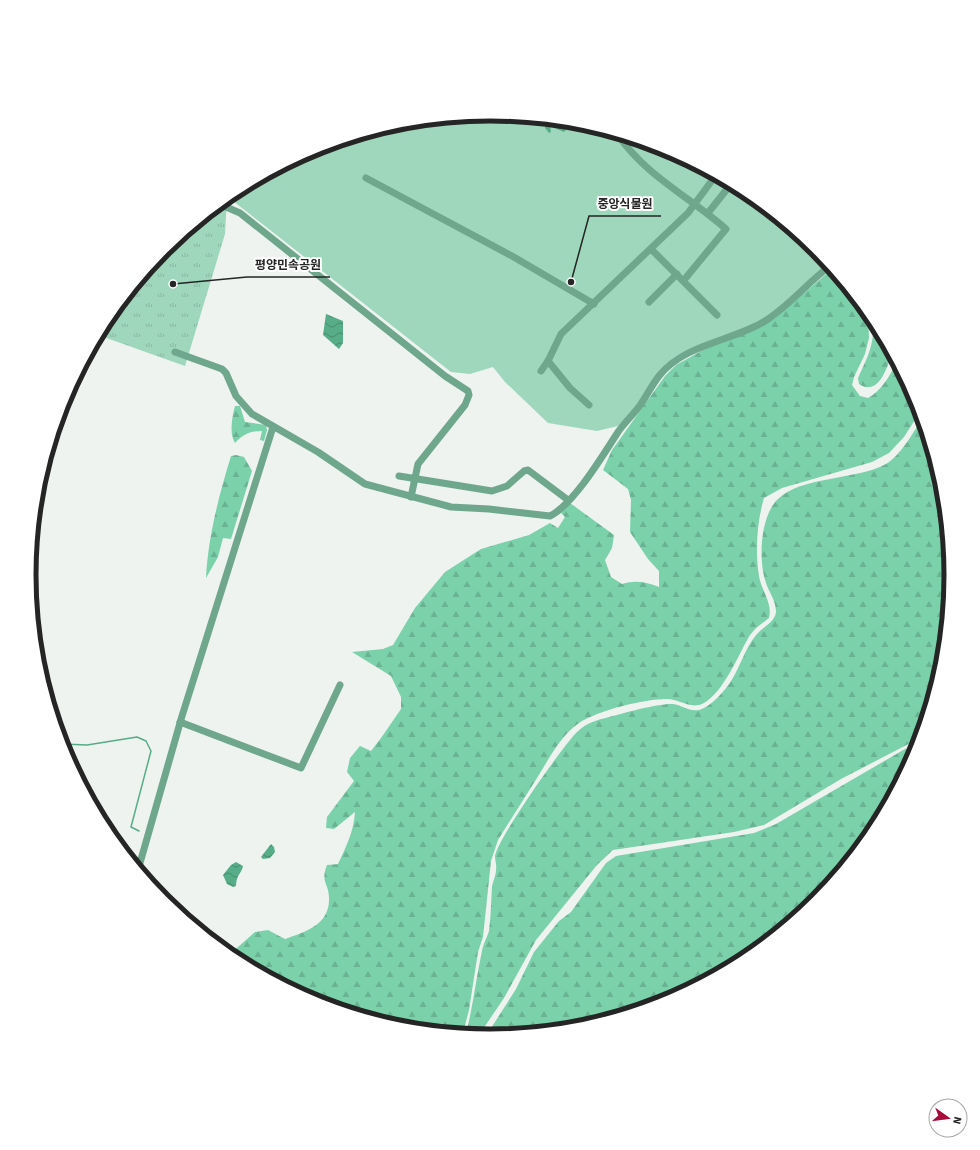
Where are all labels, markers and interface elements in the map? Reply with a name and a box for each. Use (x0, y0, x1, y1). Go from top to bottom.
callout: 중앙식물원 (589, 192, 661, 216)
text: 중앙식물원 (597, 196, 653, 213)
callout: 평양민속공원 (247, 253, 330, 277)
text: 평양민속공원 (255, 257, 321, 274)
north arrow (928, 1098, 968, 1138)
text: N (949, 1115, 965, 1126)

